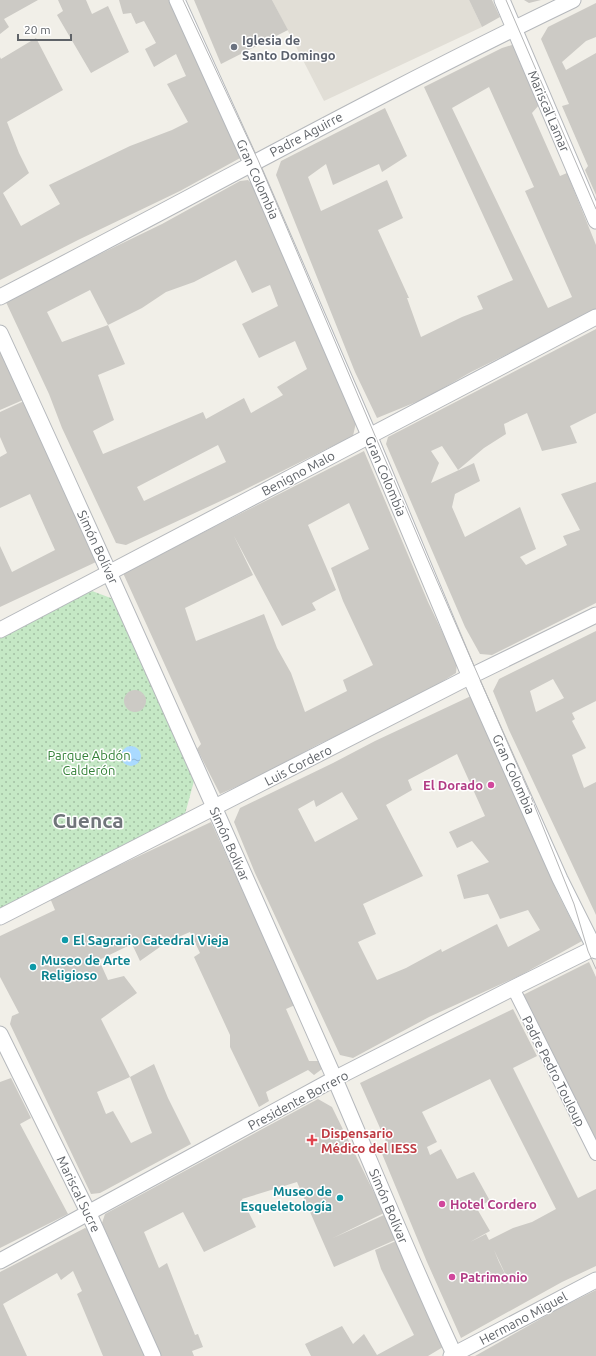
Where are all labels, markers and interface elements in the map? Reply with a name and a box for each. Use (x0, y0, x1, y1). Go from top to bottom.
scale bar (18, 16, 71, 42)
text: 20 m (24, 23, 51, 36)
place label: Iglesia de Santo Domingo (242, 33, 336, 62)
marker: Iglesia de Santo Domingo (229, 42, 239, 52)
street label: Mariscal Lamar (526, 68, 572, 154)
street label: Padre Aguirre (267, 109, 345, 159)
street label: Gran Colombia (234, 137, 282, 221)
street label: Gran Colombia (363, 434, 409, 518)
street label: Benigno Malo (259, 448, 337, 498)
street label: Simón Bolívar (75, 508, 121, 586)
street label: Gran Colombia (490, 732, 538, 816)
street label: Luis Cordero (262, 742, 334, 788)
park label: Parque Abdón Calderón (47, 748, 131, 777)
place label: El Dorado (423, 778, 483, 792)
marker: El Dorado (486, 780, 496, 790)
street label: Simón Bolívar (207, 805, 253, 883)
district label: Cuenca (52, 808, 124, 832)
place label: El Sagrario Catedral Vieja (73, 933, 229, 947)
marker: El Sagrario Catedral Vieja (60, 935, 70, 945)
place label: Museo de Arte Religioso (41, 953, 130, 982)
marker: Museo de Arte Religioso (28, 962, 38, 972)
street label: Padre Pedro Touloup (520, 1013, 588, 1129)
street label: Presidente Borrero (245, 1068, 351, 1132)
place label: Dispensario Médico del IESS (321, 1126, 417, 1155)
marker: Dispensario Médico del IESS (306, 1134, 318, 1146)
street label: Mariscal Sucre (54, 1154, 104, 1234)
street label: Simón Bolívar (367, 1167, 411, 1245)
place label: Museo de Esqueletología (240, 1184, 332, 1213)
marker: Museo de Esqueletología (335, 1193, 345, 1203)
place label: Hotel Cordero (450, 1197, 537, 1211)
marker: Hotel Cordero (437, 1199, 447, 1209)
place label: Patrimonio (460, 1270, 528, 1284)
marker: Patrimonio (447, 1272, 457, 1282)
street label: Hermano Miguel (477, 1289, 570, 1347)

